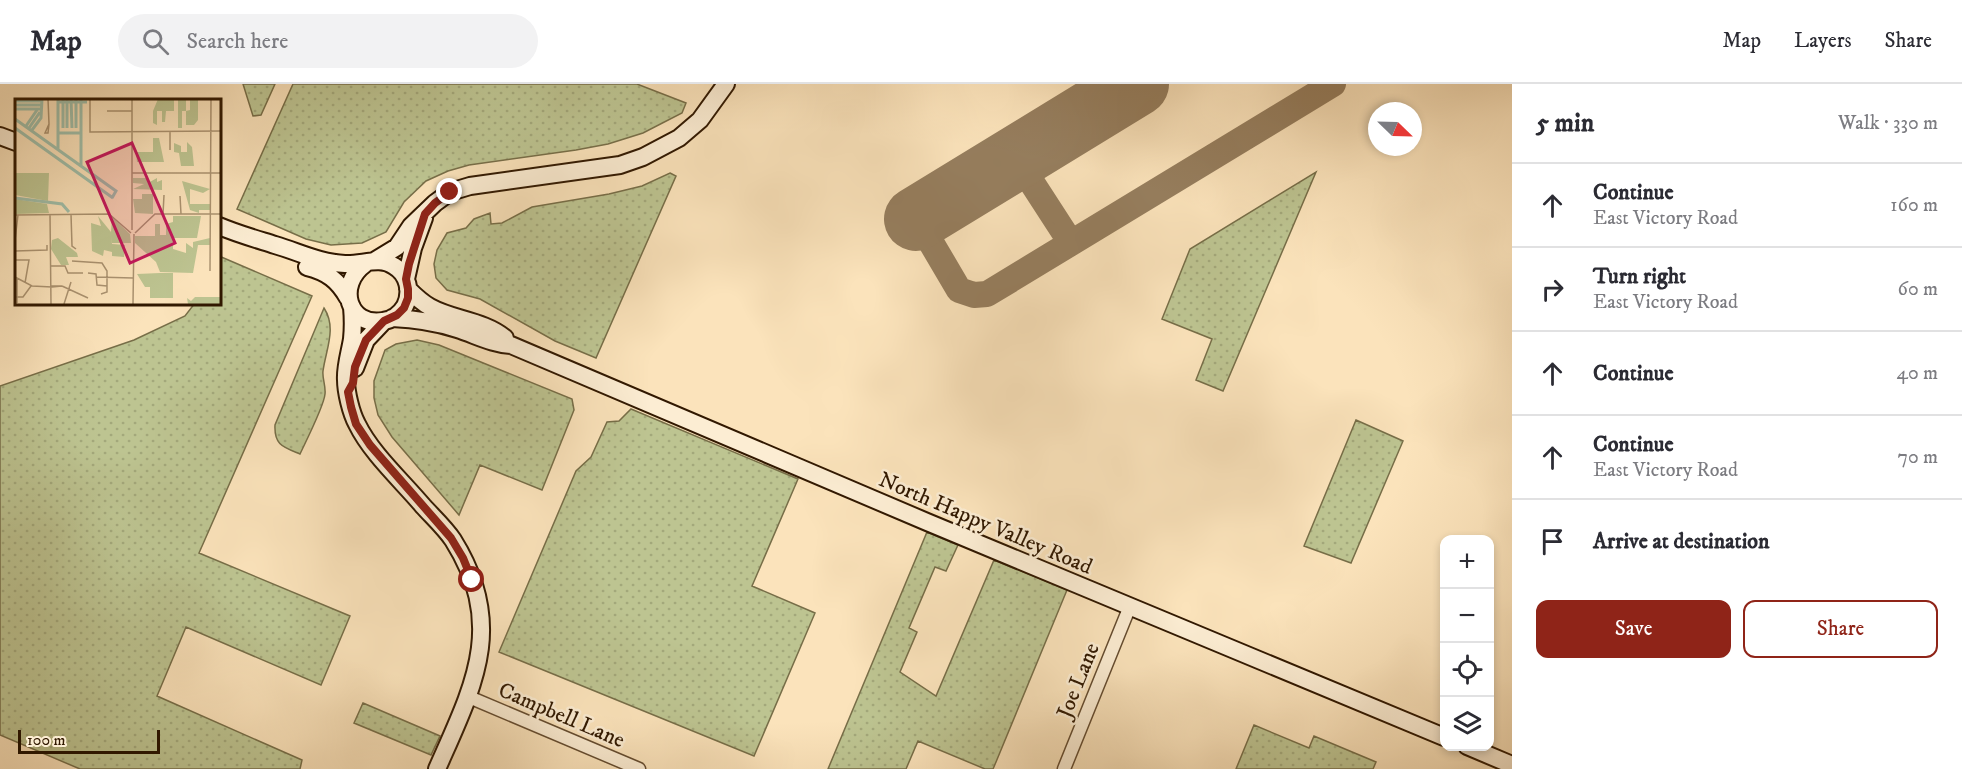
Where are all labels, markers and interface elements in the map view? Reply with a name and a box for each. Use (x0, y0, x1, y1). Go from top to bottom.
search box (118, 14, 538, 68)
text: Map (30, 24, 82, 59)
icon: search (139, 25, 172, 58)
text: Search here (187, 28, 288, 55)
text: Map (1722, 28, 1761, 54)
text: Layers (1794, 28, 1852, 54)
text: Share (1885, 28, 1932, 54)
inset map (15, 99, 220, 304)
north arrow (1368, 102, 1422, 156)
text: 5 min (1536, 107, 1594, 140)
text: Walk · 330 m (1838, 111, 1938, 136)
route end (436, 178, 462, 204)
text: Continue (1593, 179, 1674, 206)
icon: ahead (1536, 189, 1569, 222)
text: 160 m (1890, 193, 1938, 218)
text: East Victory Road (1593, 206, 1738, 231)
text: Turn right (1593, 263, 1686, 290)
icon: right (1536, 273, 1569, 306)
text: 60 m (1898, 277, 1938, 302)
text: East Victory Road (1593, 290, 1738, 315)
icon: ahead (1536, 357, 1569, 390)
text: Continue (1593, 360, 1674, 387)
text: 40 m (1896, 361, 1938, 386)
text: Continue (1593, 431, 1674, 458)
icon: ahead (1536, 441, 1569, 474)
text: 70 m (1897, 445, 1938, 470)
text: East Victory Road (1593, 458, 1738, 483)
street label: North Happy Valley Road (874, 466, 1096, 581)
icon: arrive (1536, 525, 1569, 558)
text: Arrive at destination (1593, 528, 1770, 555)
map controls (1440, 535, 1494, 751)
button: + (1440, 535, 1494, 589)
route start (458, 566, 484, 592)
button: − (1440, 589, 1494, 643)
button: Save (1536, 600, 1731, 658)
button: Share (1743, 600, 1938, 658)
street label: Joe Lane (1050, 639, 1106, 724)
button: locate (1440, 643, 1494, 697)
street label: Campbell Lane (494, 677, 629, 754)
button: layers (1440, 697, 1494, 751)
scale bar (18, 727, 160, 754)
text: 100 m (27, 730, 66, 750)

